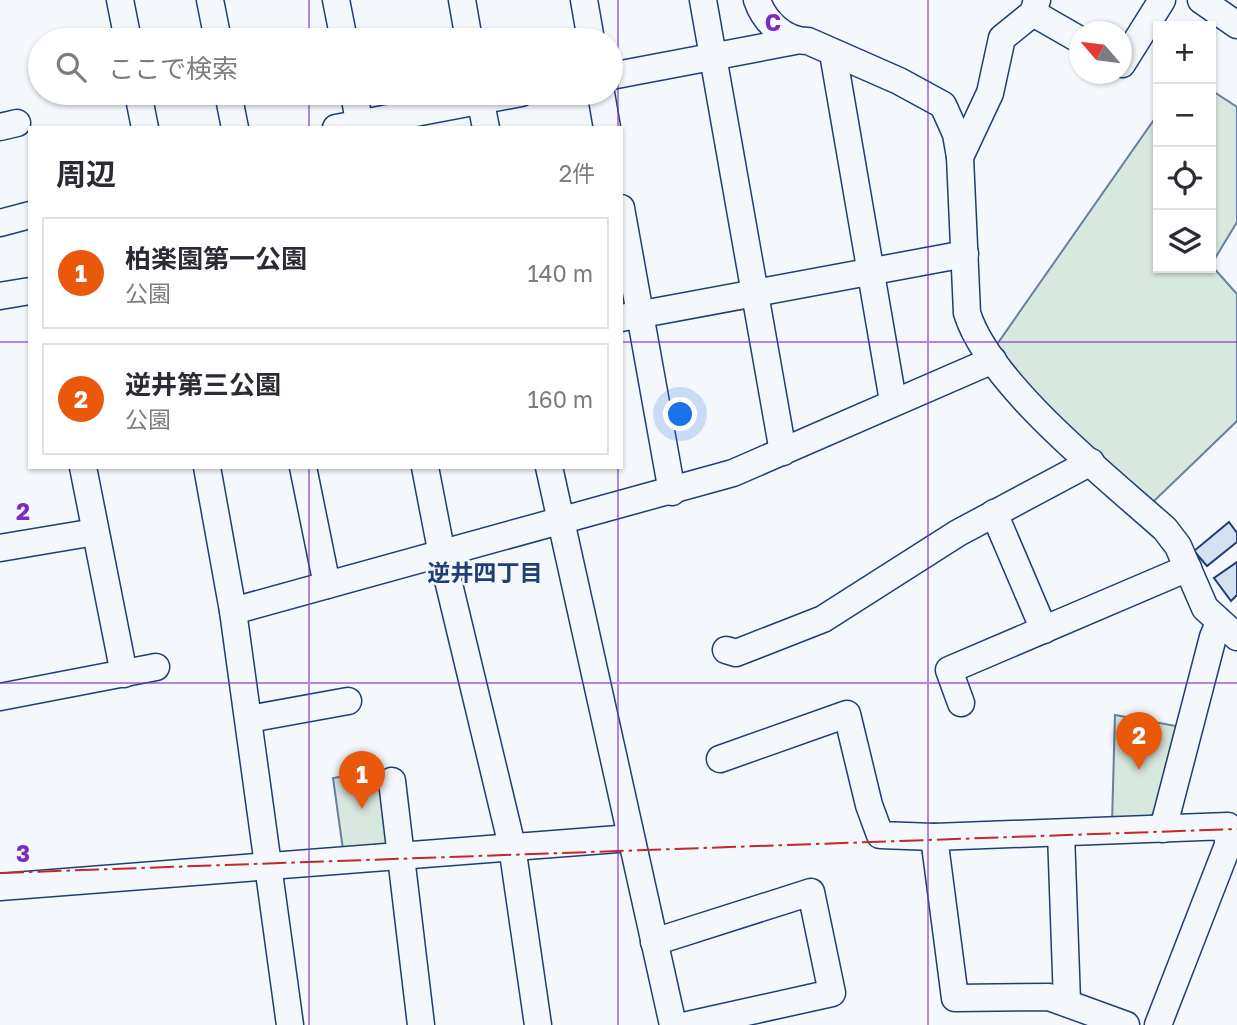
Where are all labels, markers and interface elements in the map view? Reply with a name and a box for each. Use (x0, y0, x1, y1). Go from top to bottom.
text: C (765, 8, 781, 36)
north arrow (1069, 21, 1132, 84)
map controls (1153, 21, 1216, 273)
button: + (1153, 21, 1216, 84)
search box (28, 28, 623, 105)
icon: search (52, 48, 90, 86)
text: ここで検索 (108, 53, 238, 84)
button: − (1153, 84, 1216, 147)
button: locate (1153, 147, 1216, 210)
text: 周辺 (56, 156, 116, 192)
text: 2件 (559, 159, 595, 187)
button: layers (1153, 210, 1216, 273)
text: 柏楽園第一公園 (125, 243, 307, 274)
text: 1 (75, 259, 87, 287)
text: 140 m (527, 259, 593, 287)
text: 公園 (125, 279, 171, 307)
text: 逆井第三公園 (125, 369, 281, 400)
text: 2 (74, 385, 88, 413)
text: 160 m (528, 385, 593, 413)
your location (663, 397, 697, 431)
text: 公園 (125, 405, 171, 433)
text: 2 (16, 497, 30, 525)
district label: 逆井四丁目 (428, 558, 543, 586)
pin: 2 (1116, 712, 1162, 770)
pin: 1 (339, 751, 385, 809)
text: 3 (16, 839, 30, 867)

